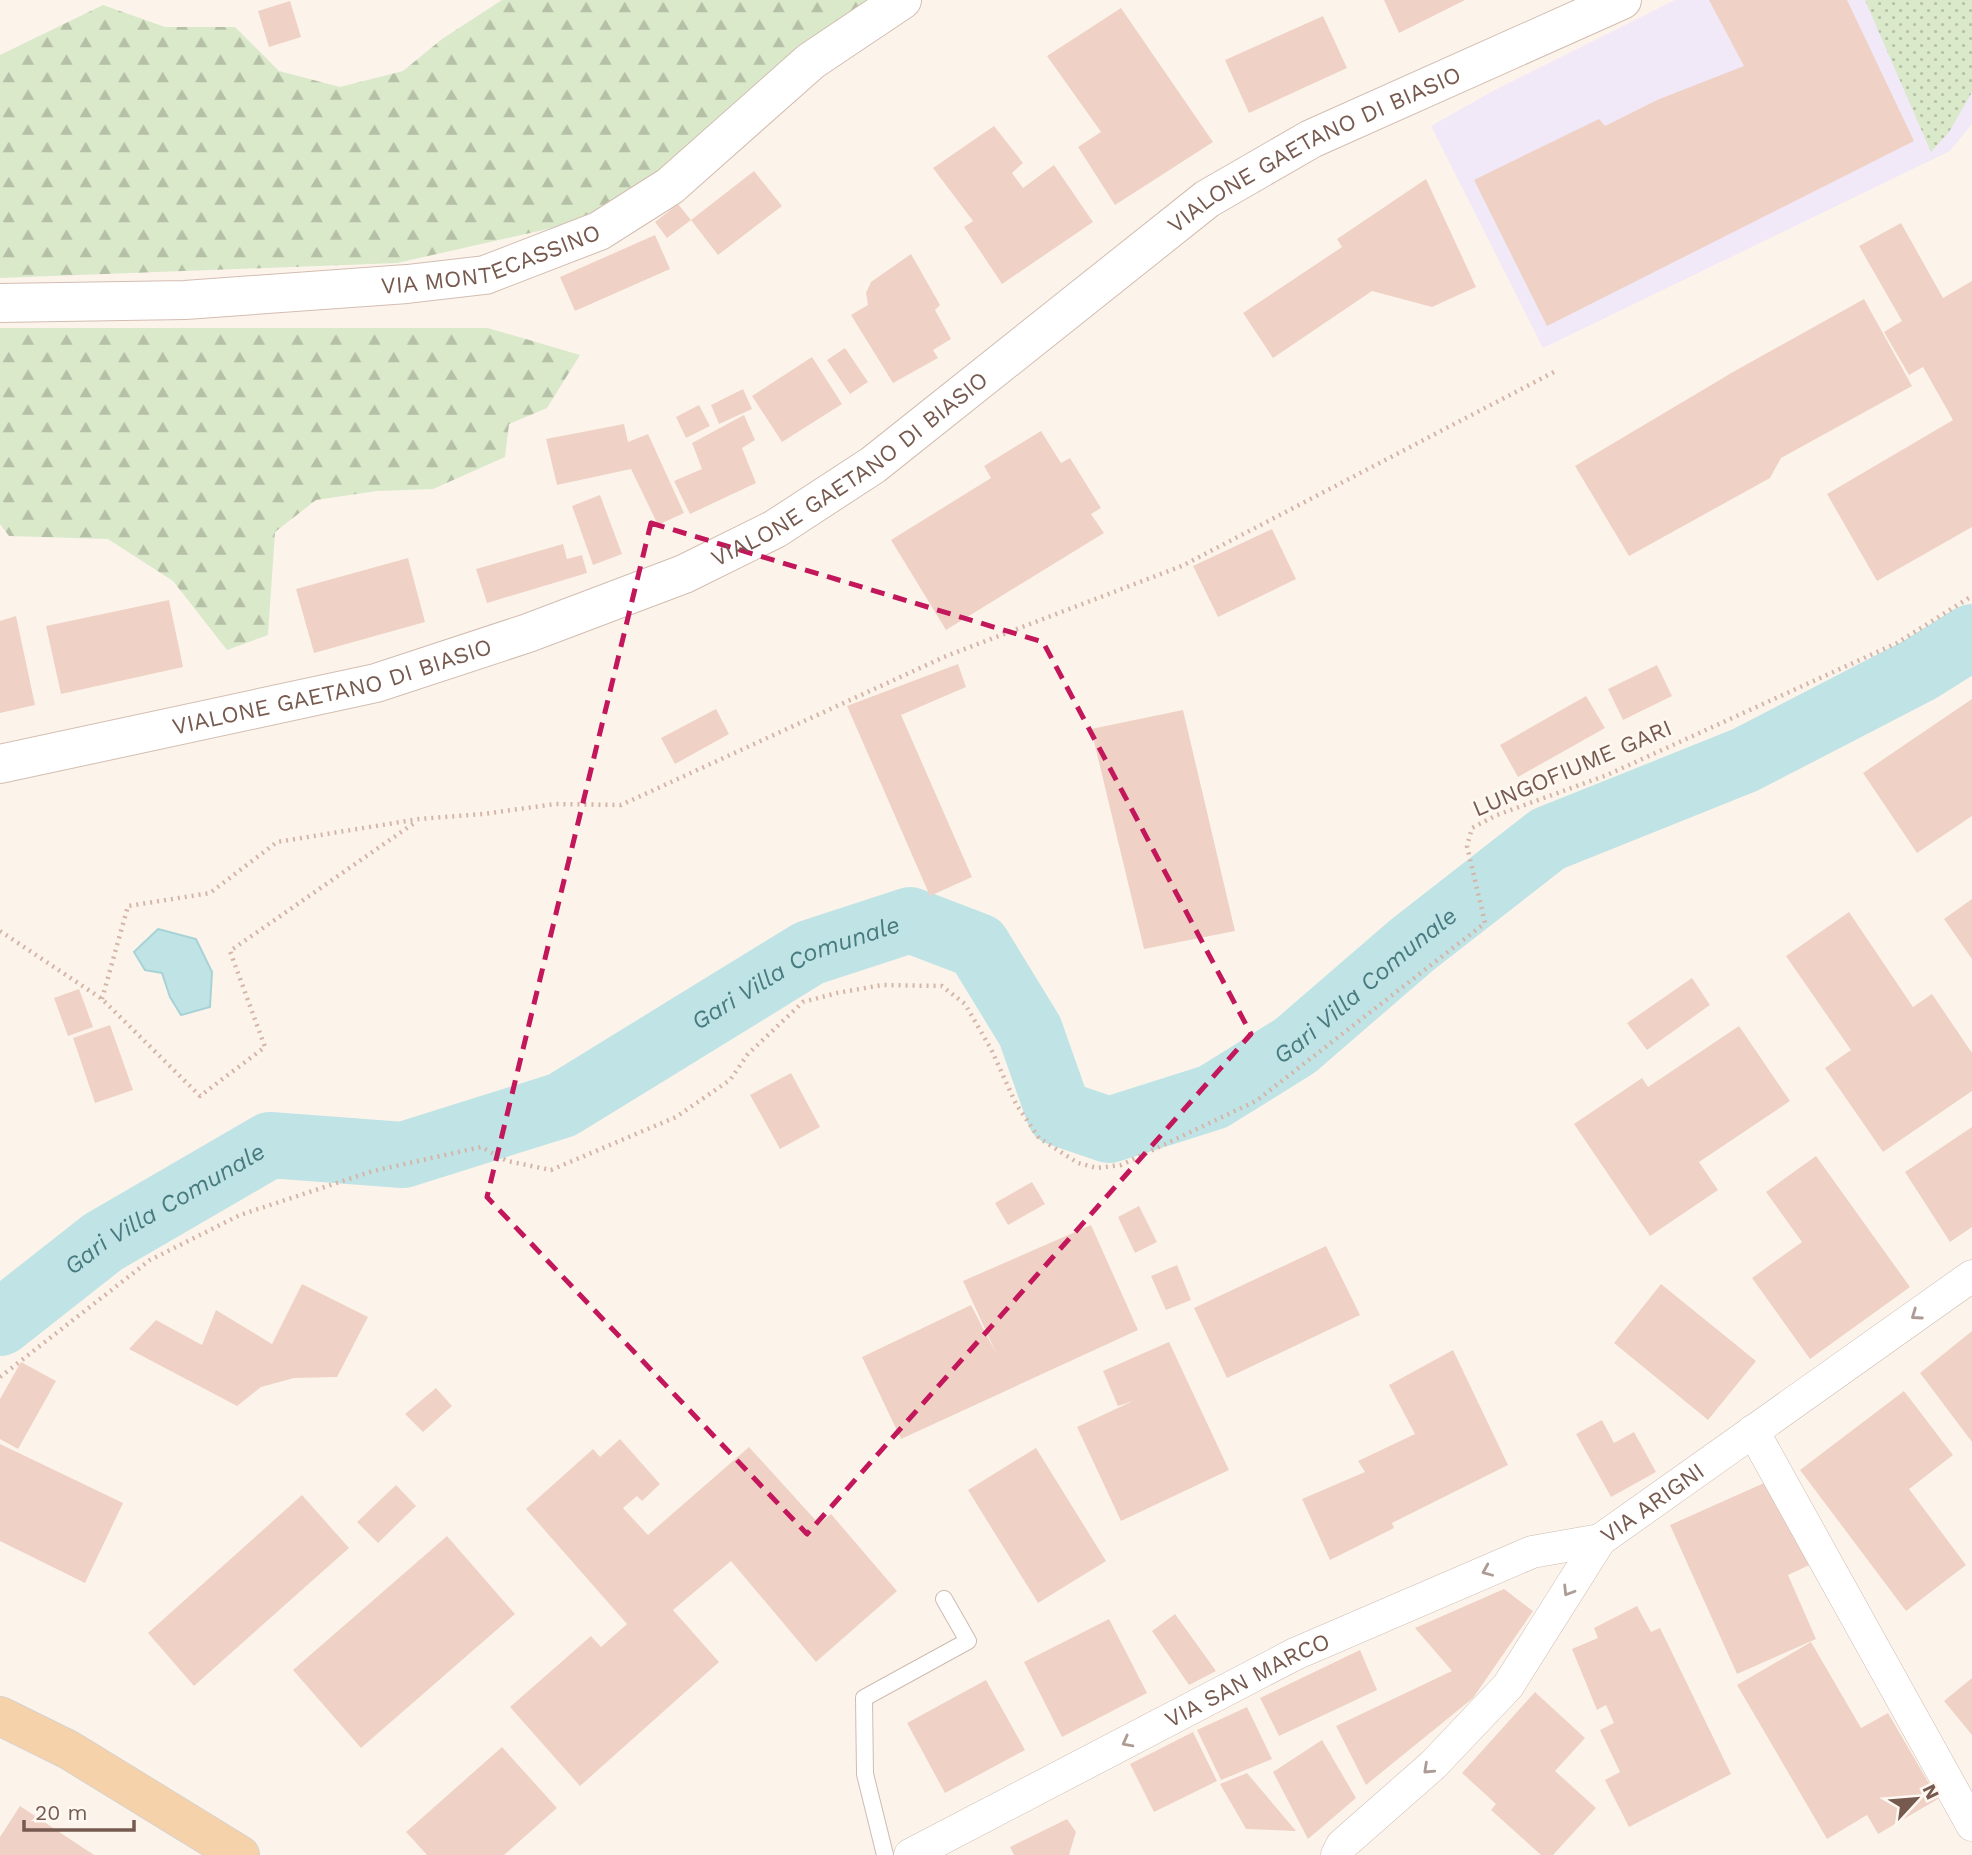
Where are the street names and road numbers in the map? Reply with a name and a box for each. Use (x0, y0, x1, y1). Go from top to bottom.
street label: VIALONE GAETANO DI BIASIO (1162, 61, 1465, 239)
street label: VIA MONTECASSINO (380, 219, 604, 300)
street label: VIALONE GAETANO DI BIASIO (707, 366, 993, 572)
street label: VIALONE GAETANO DI BIASIO (170, 633, 495, 741)
street label: LUNGOFIUME GARI (1469, 714, 1676, 823)
street label: VIA ARIGNI (1596, 1457, 1710, 1549)
street label: VIA SAN MARCO (1160, 1628, 1334, 1734)

